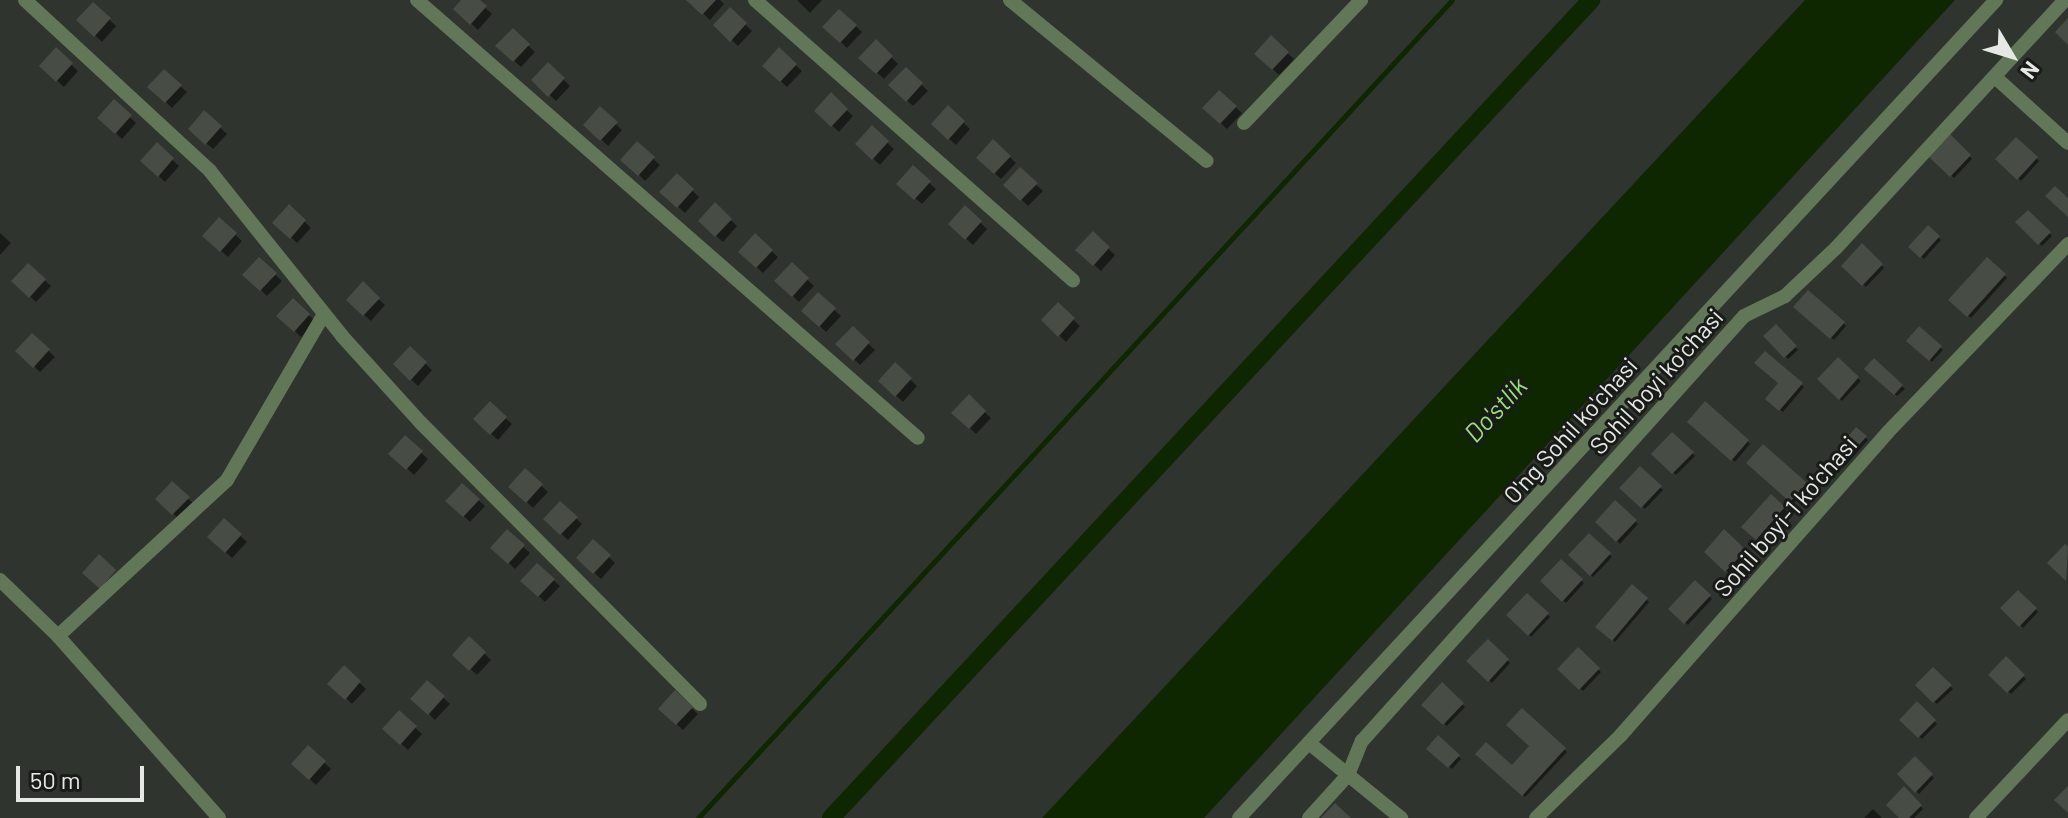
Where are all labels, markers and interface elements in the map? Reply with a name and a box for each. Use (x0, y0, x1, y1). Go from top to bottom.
north arrow (1972, 16, 2052, 96)
text: N (2016, 57, 2046, 85)
street label: Sohil boyi ko'chasi (1583, 302, 1729, 460)
street label: O'ng Sohil ko'chasi (1497, 351, 1643, 509)
water label: Do'stlik (1457, 370, 1533, 448)
street label: Sohil boyi-1 ko'chasi (1707, 430, 1863, 602)
scale bar (20, 750, 148, 800)
text: 50 m (30, 765, 81, 794)

